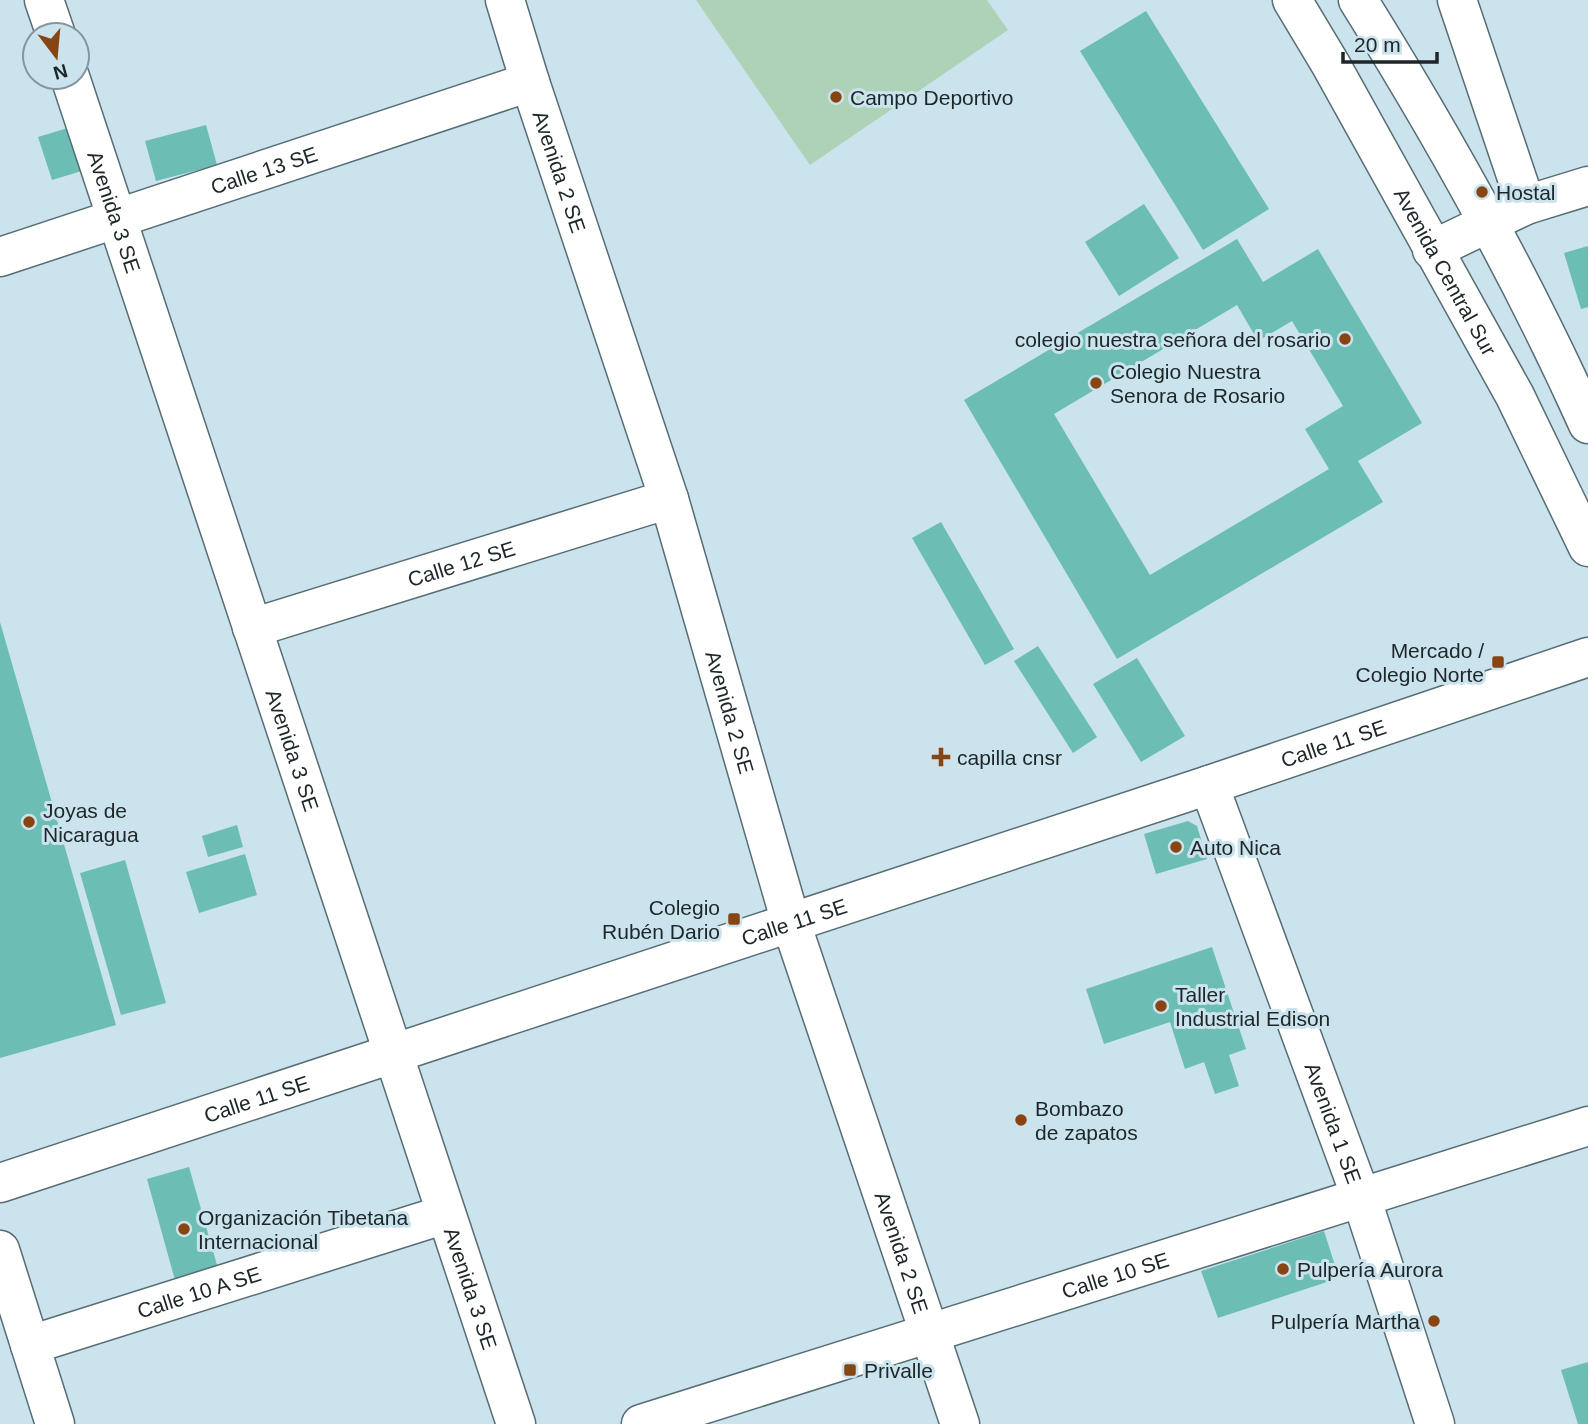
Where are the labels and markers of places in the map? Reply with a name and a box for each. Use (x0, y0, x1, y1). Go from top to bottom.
place label: Campo Deportivo (850, 86, 1013, 109)
marker: Campo Deportivo (828, 89, 844, 105)
place label: Hostal (1496, 181, 1556, 204)
marker: Hostal (1474, 184, 1490, 200)
place label: colegio nuestra señora del rosario (1015, 328, 1331, 351)
marker: colegio nuestra señora del rosario (1337, 331, 1353, 347)
place label: Colegio Nuestra Senora de Rosario (1110, 360, 1285, 407)
marker: Colegio Nuestra Senora de Rosario (1088, 375, 1104, 391)
place label: Mercado / Colegio Norte (1356, 639, 1484, 686)
marker: Mercado / Colegio Norte (1490, 654, 1506, 670)
place label: capilla cnsr (957, 746, 1062, 769)
marker: capilla cnsr (931, 747, 951, 767)
place label: Joyas de Nicaragua (43, 799, 139, 846)
marker: Joyas de Nicaragua (21, 814, 37, 830)
place label: Auto Nica (1190, 836, 1281, 859)
marker: Auto Nica (1168, 839, 1184, 855)
place label: Colegio Rubén Dario (602, 896, 720, 943)
marker: Colegio Rubén Dario (726, 911, 742, 927)
place label: Taller Industrial Edison (1175, 983, 1330, 1030)
marker: Taller Industrial Edison (1153, 998, 1169, 1014)
place label: Bombazo de zapatos (1035, 1097, 1138, 1144)
marker: Bombazo de zapatos (1013, 1112, 1029, 1128)
place label: Organización Tibetana Internacional (198, 1206, 408, 1253)
marker: Organización Tibetana Internacional (176, 1221, 192, 1237)
place label: Pulpería Aurora (1297, 1258, 1443, 1281)
marker: Pulpería Aurora (1275, 1261, 1291, 1277)
place label: Pulpería Martha (1271, 1310, 1420, 1333)
marker: Pulpería Martha (1426, 1313, 1442, 1329)
place label: Privalle (864, 1359, 933, 1382)
marker: Privalle (842, 1362, 858, 1378)

